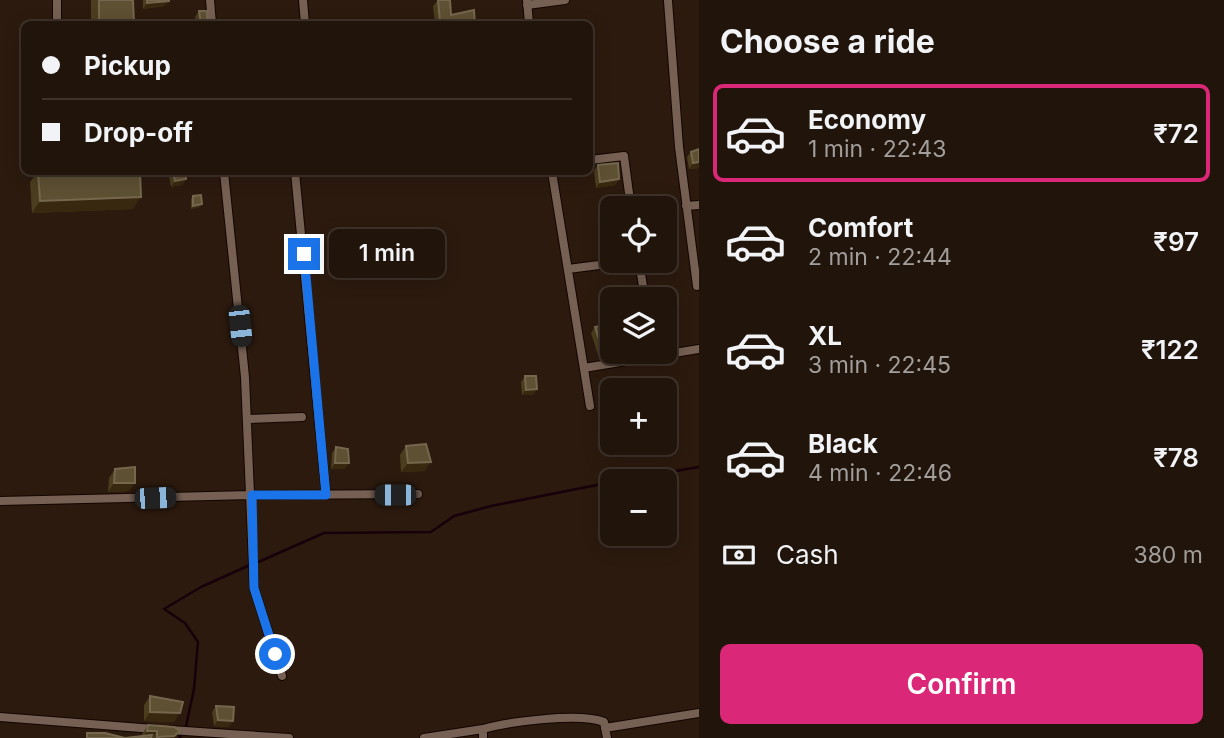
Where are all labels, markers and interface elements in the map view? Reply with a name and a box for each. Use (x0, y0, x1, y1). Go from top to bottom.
text: Choose a ride (720, 22, 935, 61)
text: Pickup (84, 50, 171, 81)
icon: car (724, 102, 787, 165)
text: Economy (808, 104, 926, 135)
text: Drop-off (84, 117, 193, 148)
text: ₹72 (1153, 118, 1199, 149)
text: 1 min · 22:43 (808, 135, 946, 163)
map controls (600, 196, 677, 546)
button: locate (600, 196, 677, 273)
icon: car (724, 210, 787, 273)
text: Comfort (808, 212, 913, 243)
text: ₹97 (1153, 226, 1199, 257)
callout: 1 min (328, 230, 444, 278)
route end (288, 238, 320, 270)
text: 1 min (359, 239, 415, 267)
text: 2 min · 22:44 (808, 243, 952, 271)
button: layers (600, 287, 677, 364)
car (228, 304, 253, 348)
icon: car (724, 318, 787, 381)
text: XL (808, 320, 842, 351)
text: ₹122 (1141, 334, 1199, 365)
text: 3 min · 22:45 (808, 351, 951, 379)
button: + (600, 378, 677, 455)
icon: car (724, 426, 787, 489)
text: Black (808, 428, 878, 459)
text: ₹78 (1153, 442, 1199, 473)
text: 4 min · 22:46 (808, 459, 952, 487)
button: − (600, 469, 677, 546)
car (375, 485, 417, 506)
car (134, 487, 177, 509)
icon: cash (720, 536, 758, 574)
text: Cash (776, 539, 839, 570)
text: 380 m (1133, 541, 1203, 569)
route start (259, 638, 291, 670)
button: Confirm (720, 644, 1203, 724)

